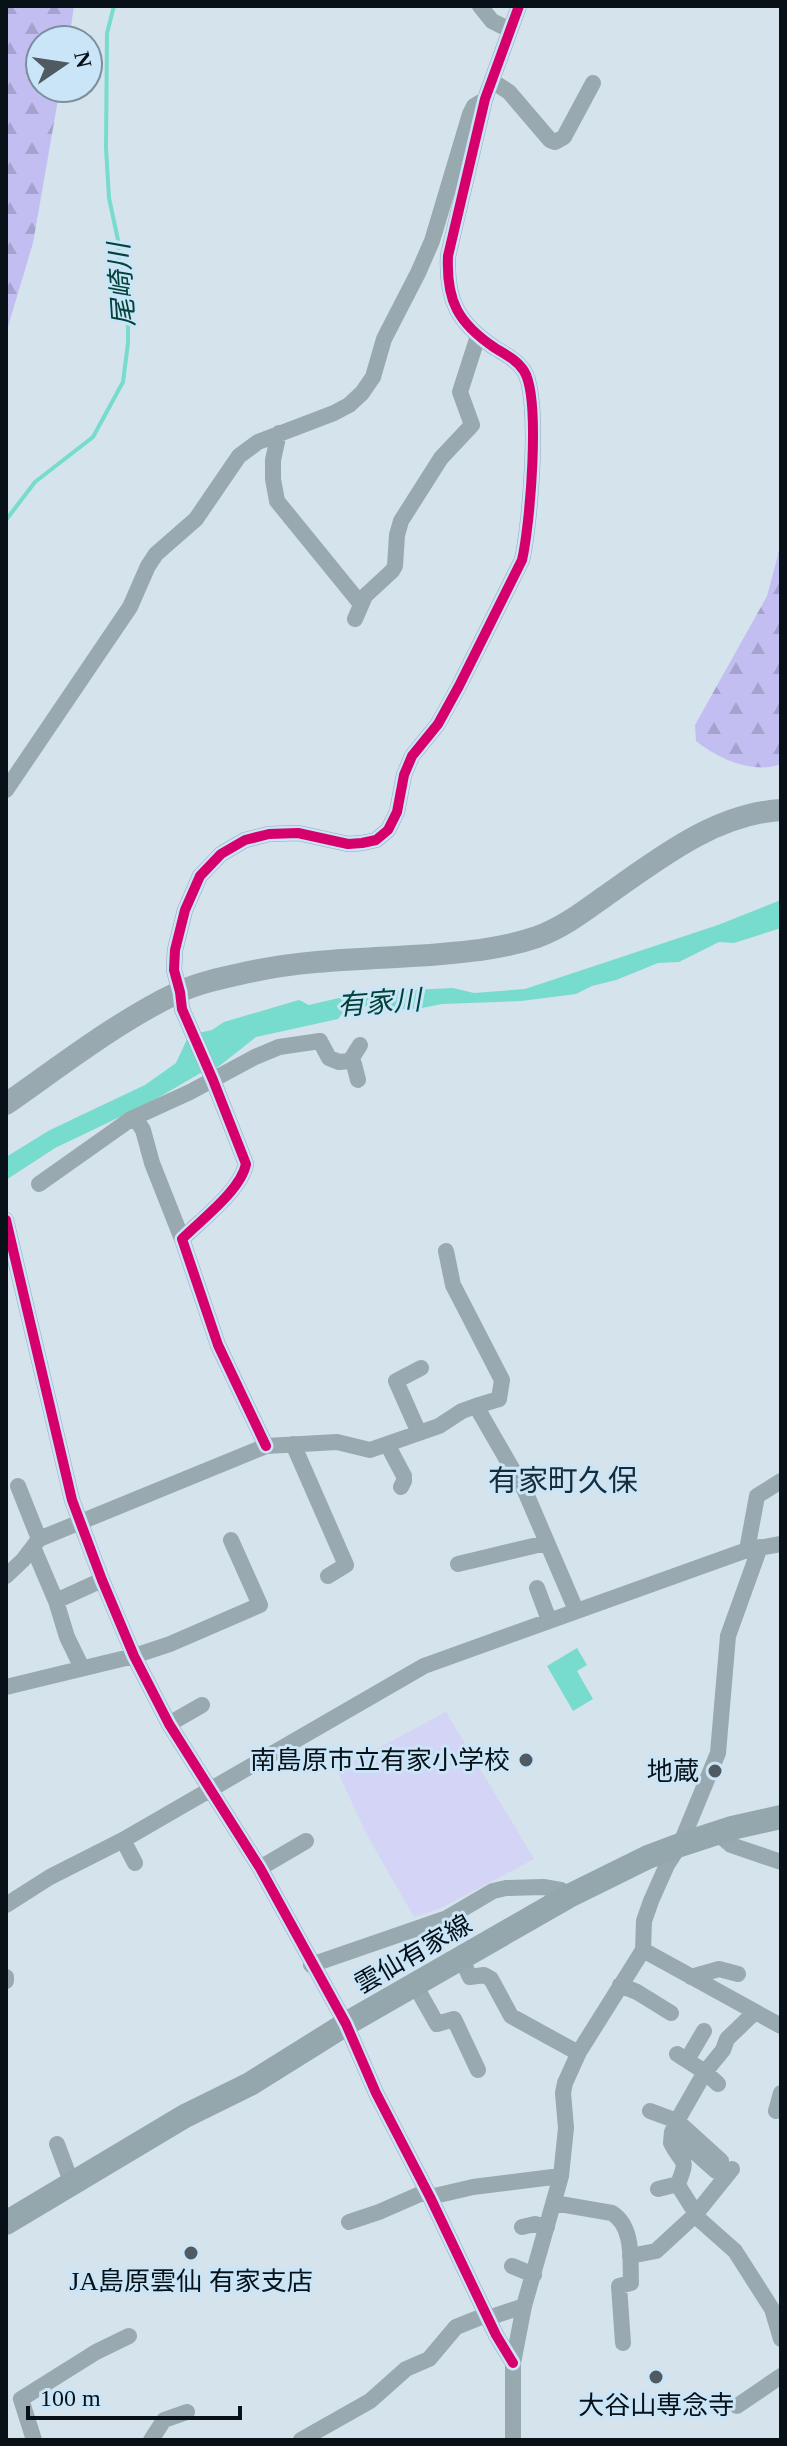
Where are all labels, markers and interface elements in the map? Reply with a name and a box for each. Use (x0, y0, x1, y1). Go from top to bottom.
north arrow (24, 24, 104, 104)
text: N (69, 49, 97, 70)
water label: 尾崎川 (103, 239, 140, 328)
water label: 有家川 (336, 984, 425, 1021)
district label: 有家町久保 (488, 1464, 638, 1497)
place label: 南島原市立有家小学校 (250, 1746, 510, 1775)
marker: 南島原市立有家小学校 (517, 1751, 535, 1769)
place label: 地蔵 (647, 1757, 699, 1786)
marker: 地蔵 (706, 1762, 724, 1780)
street label: 雲仙有家線 (350, 1909, 477, 1999)
marker: JA島原雲仙 有家支店 (182, 2244, 200, 2262)
place label: JA島原雲仙 有家支店 (69, 2267, 313, 2296)
marker: 大谷山専念寺 (647, 2368, 665, 2386)
scale bar (28, 2370, 240, 2420)
text: 100 m (40, 2385, 101, 2411)
place label: 大谷山専念寺 (578, 2391, 734, 2420)

